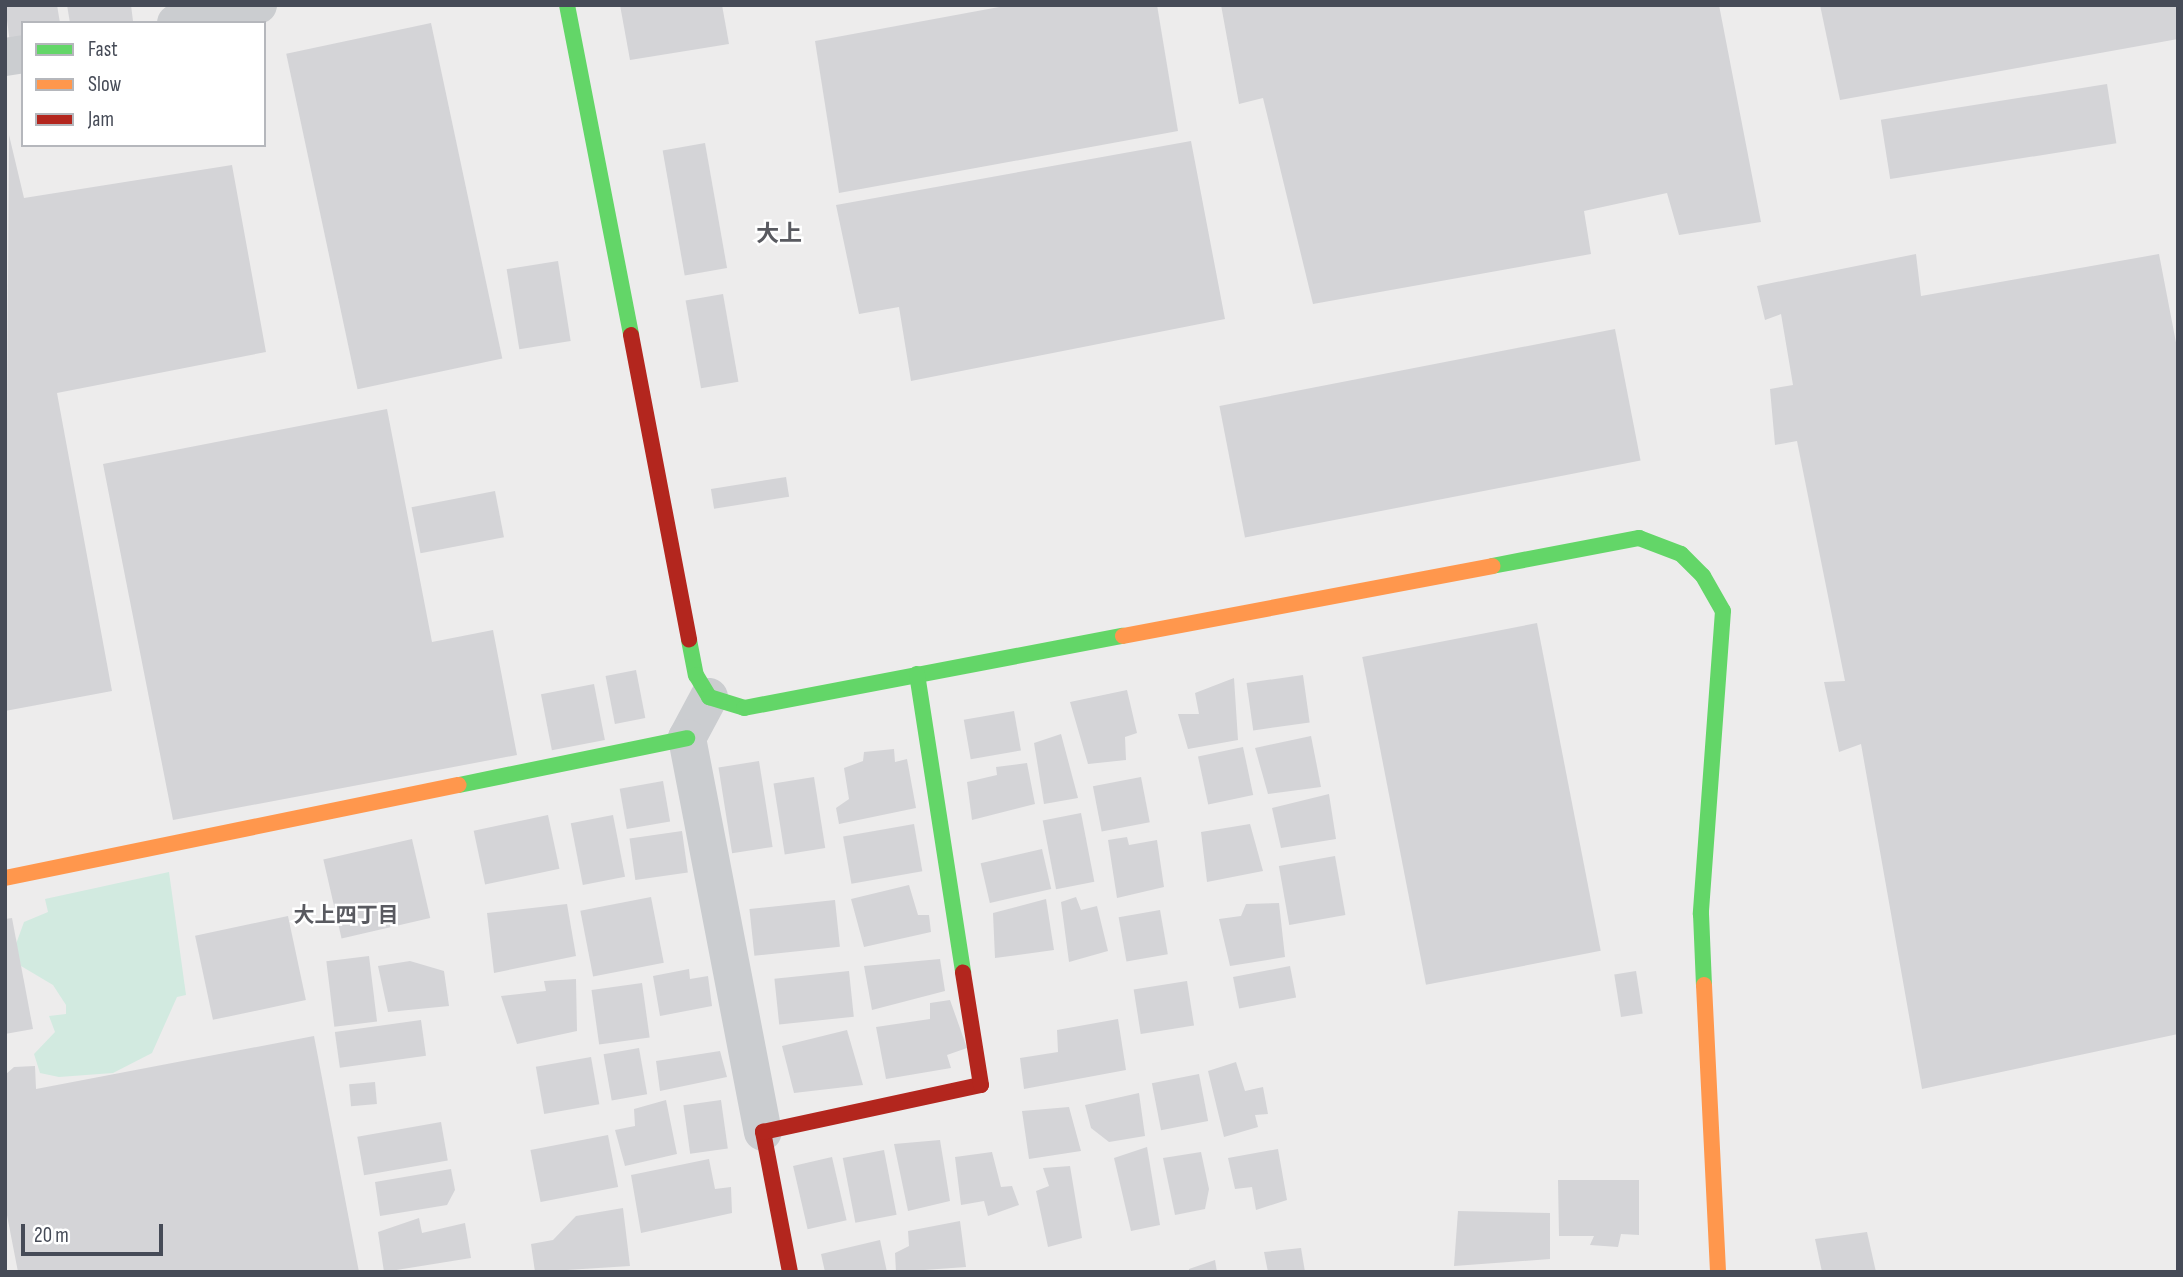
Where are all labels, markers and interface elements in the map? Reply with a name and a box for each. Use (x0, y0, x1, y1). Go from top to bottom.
legend (21, 21, 266, 147)
text: Fast (88, 37, 118, 62)
text: Slow (88, 72, 121, 97)
text: Jam (88, 107, 114, 132)
district label: 大上 (756, 220, 802, 248)
district label: 大上四丁目 (294, 903, 398, 929)
scale bar (24, 1210, 166, 1254)
text: 20 m (34, 1223, 69, 1248)

